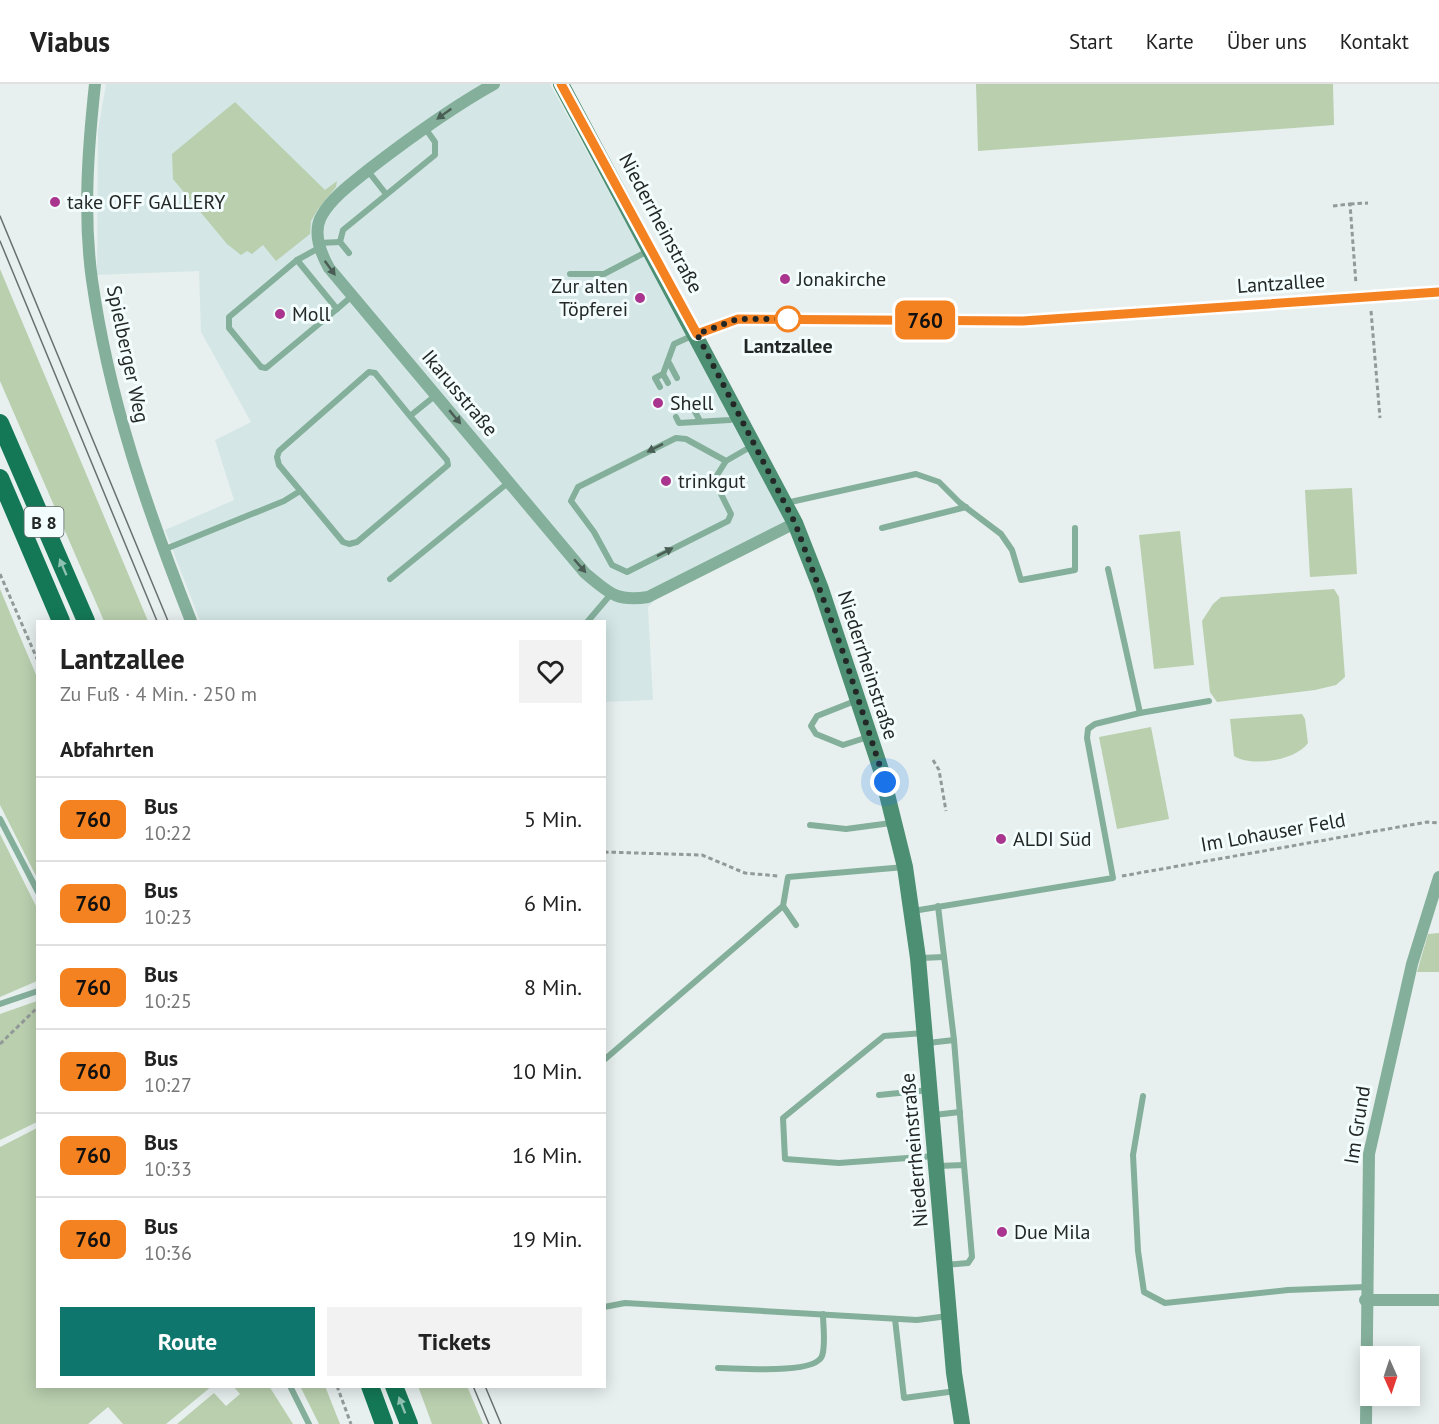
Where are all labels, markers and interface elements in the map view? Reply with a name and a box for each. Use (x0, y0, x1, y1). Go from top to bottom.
text: Viabus (30, 23, 110, 60)
text: Start (1069, 28, 1113, 55)
text: Karte (1146, 28, 1194, 55)
text: Über uns (1227, 28, 1307, 55)
text: Kontakt (1340, 28, 1409, 55)
one-way arrow (437, 108, 453, 120)
street label: Niederrheinstraße (613, 149, 709, 297)
place label: take OFF GALLERY (67, 189, 226, 215)
marker: take OFF GALLERY (48, 195, 62, 209)
one-way arrow (324, 259, 336, 275)
place label: Jonakirche (796, 266, 886, 292)
street label: Lantzallee (1236, 267, 1326, 299)
marker: Jonakirche (778, 272, 792, 286)
place label: Zur alten Töpferei (551, 273, 628, 322)
street label: Spielberger Weg (101, 283, 155, 425)
marker: Zur alten Töpferei (633, 291, 647, 305)
line badge: 760 (890, 300, 960, 340)
place label: Moll (292, 301, 330, 327)
marker: Lantzallee (775, 306, 801, 332)
marker: Moll (273, 307, 287, 321)
text: 760 (907, 307, 943, 334)
place label: Lantzallee (743, 333, 833, 359)
street label: Ikarusstraße (416, 344, 504, 442)
place label: Shell (670, 390, 714, 416)
marker: Shell (651, 396, 665, 410)
one-way arrow (448, 409, 461, 424)
one-way arrow (646, 444, 663, 453)
place label: trinkgut (678, 468, 746, 494)
marker: trinkgut (659, 474, 673, 488)
road number: B 8 (24, 507, 63, 537)
one-way arrow (656, 548, 674, 558)
one-way arrow (58, 558, 67, 576)
one-way arrow (574, 558, 587, 574)
street label: Niederrheinstraße (832, 587, 904, 743)
text: Lantzallee (60, 640, 185, 677)
button: heart (519, 640, 582, 703)
text: Zu Fuß · 4 Min. · 250 m (60, 681, 257, 707)
text: Abfahrten (60, 735, 154, 763)
your location (870, 767, 900, 797)
text: Bus (144, 792, 178, 820)
text: 5 Min. (524, 805, 582, 833)
text: 760 (75, 806, 111, 833)
street label: Im Lohauser Feld (1198, 806, 1348, 858)
text: 10:22 (144, 820, 192, 846)
place label: ALDI Süd (1013, 826, 1091, 852)
marker: ALDI Süd (994, 832, 1008, 846)
text: Bus (144, 876, 178, 904)
text: 6 Min. (524, 889, 582, 917)
text: 760 (75, 890, 111, 917)
text: 10:23 (144, 904, 192, 930)
text: Bus (144, 960, 178, 988)
text: 8 Min. (524, 973, 582, 1001)
text: 760 (75, 974, 111, 1001)
text: 10:25 (144, 988, 192, 1014)
text: Bus (144, 1044, 178, 1072)
text: 10 Min. (512, 1057, 582, 1085)
text: 760 (75, 1058, 111, 1085)
text: 10:27 (144, 1072, 192, 1098)
street label: Niederrheinstraße (894, 1072, 934, 1228)
street label: Im Grund (1338, 1084, 1376, 1166)
text: Bus (144, 1128, 178, 1156)
text: 16 Min. (512, 1141, 582, 1169)
text: 760 (75, 1142, 111, 1169)
text: 10:33 (144, 1156, 192, 1182)
text: Bus (144, 1212, 178, 1240)
place label: Due Mila (1014, 1219, 1090, 1245)
text: 19 Min. (512, 1225, 582, 1253)
marker: Due Mila (995, 1225, 1009, 1239)
text: 760 (75, 1226, 111, 1253)
text: 10:36 (144, 1240, 192, 1266)
button: Route (60, 1307, 315, 1376)
button: Tickets (327, 1307, 582, 1376)
north arrow (1360, 1346, 1420, 1406)
map controls (1360, 1346, 1420, 1406)
one-way arrow (396, 1396, 406, 1414)

